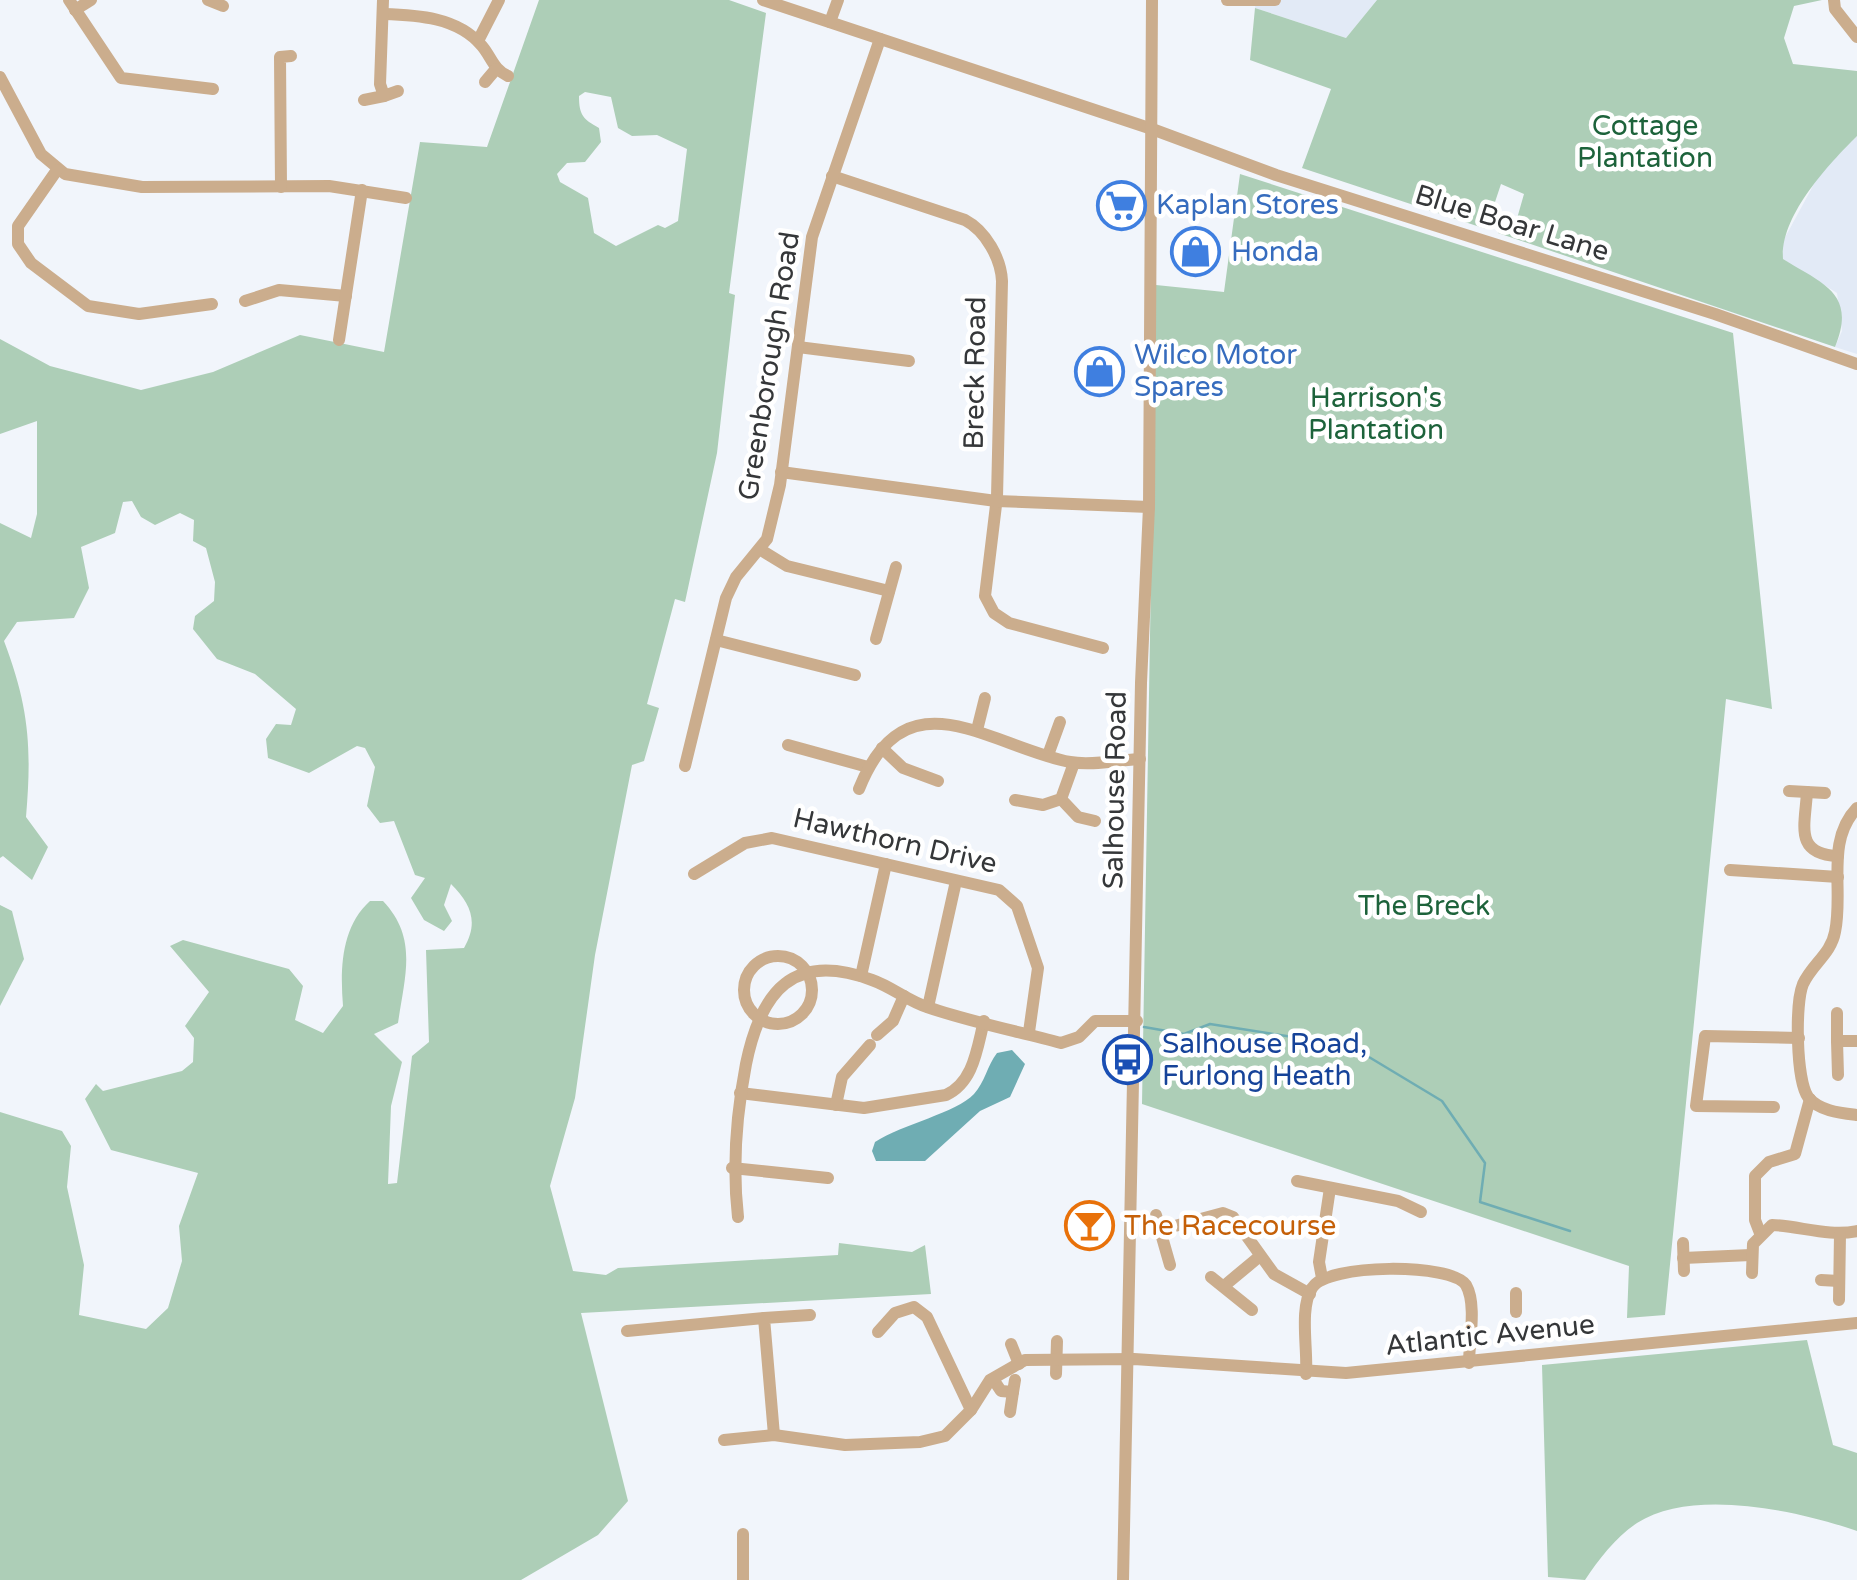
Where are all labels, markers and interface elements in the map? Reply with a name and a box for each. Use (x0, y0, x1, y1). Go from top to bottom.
park label: Cottage Plantation (1577, 109, 1713, 175)
street label: Blue Boar Lane (1411, 177, 1613, 269)
supermarket icon: Kaplan Stores (1095, 179, 1147, 231)
place label: Kaplan Stores (1156, 188, 1339, 222)
shop icon: Honda (1170, 226, 1222, 278)
street label: Greenborough Road (731, 229, 807, 503)
place label: Honda (1231, 235, 1319, 269)
street label: Breck Road (957, 296, 993, 450)
place label: Wilco Motor Spares (1134, 338, 1297, 404)
shop icon: Wilco Motor Spares (1073, 345, 1125, 397)
park label: Harrison's Plantation (1308, 381, 1444, 447)
street label: Salhouse Road (1096, 691, 1134, 889)
street label: Hawthorn Drive (790, 801, 1000, 881)
park label: The Breck (1358, 889, 1490, 923)
place label: Salhouse Road, Furlong Heath (1162, 1027, 1367, 1093)
bus stop icon: Salhouse Road, Furlong Heath (1101, 1034, 1153, 1086)
bar icon: The Racecourse (1063, 1200, 1115, 1252)
place label: The Racecourse (1124, 1209, 1336, 1243)
street label: Atlantic Avenue (1384, 1307, 1596, 1363)

